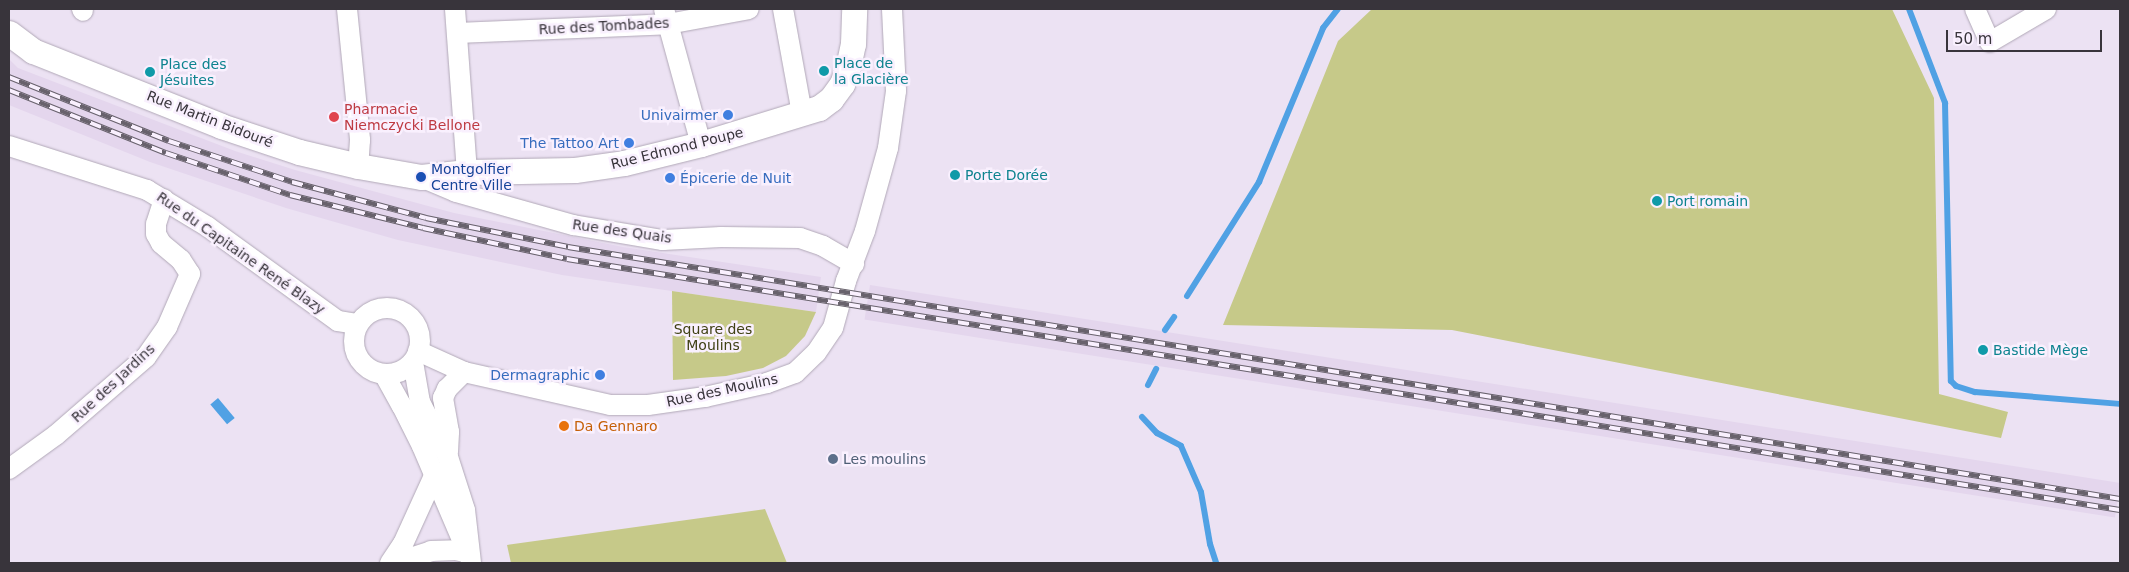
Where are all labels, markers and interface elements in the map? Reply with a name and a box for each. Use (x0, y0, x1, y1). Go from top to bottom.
street label: Rue des Tombades (538, 14, 670, 38)
scale bar (1949, 20, 2105, 52)
text: 50 m (1954, 30, 1992, 48)
place label: Place de la Glacière (834, 55, 908, 88)
place label: Place des Jésuites (160, 56, 226, 88)
marker: Place de la Glacière (818, 65, 830, 77)
marker: Place des Jésuites (144, 66, 156, 78)
street label: Rue Martin Bidouré (144, 87, 276, 151)
place label: Pharmacie Niemczycki Bellone (344, 101, 480, 134)
place label: Univairmer (641, 107, 718, 123)
marker: Univairmer (722, 109, 734, 121)
marker: Pharmacie Niemczycki Bellone (328, 111, 340, 123)
street label: Rue Edmond Poupe (609, 123, 745, 173)
place label: The Tattoo Art (520, 135, 619, 151)
marker: The Tattoo Art (623, 137, 635, 149)
place label: Montgolfier Centre Ville (431, 161, 512, 193)
place label: Porte Dorée (965, 167, 1048, 183)
marker: Porte Dorée (949, 169, 961, 181)
place label: Épicerie de Nuit (680, 170, 791, 186)
marker: Montgolfier Centre Ville (415, 171, 427, 183)
marker: Épicerie de Nuit (664, 172, 676, 184)
street label: Rue du Capitaine René Blazy (154, 188, 328, 318)
place label: Port romain (1667, 193, 1748, 209)
marker: Port romain (1651, 195, 1663, 207)
street label: Rue des Quais (571, 216, 673, 246)
park label: Square des Moulins (674, 321, 752, 354)
street label: Rue des Jardins (68, 340, 158, 426)
place label: Bastide Mège (1993, 342, 2088, 358)
marker: Bastide Mège (1977, 344, 1989, 356)
place label: Dermagraphic (490, 367, 590, 383)
marker: Dermagraphic (594, 369, 606, 381)
street label: Rue des Moulins (665, 370, 779, 410)
place label: Da Gennaro (574, 418, 658, 434)
marker: Da Gennaro (558, 420, 570, 432)
place label: Les moulins (843, 451, 926, 467)
marker: Les moulins (827, 453, 839, 465)

